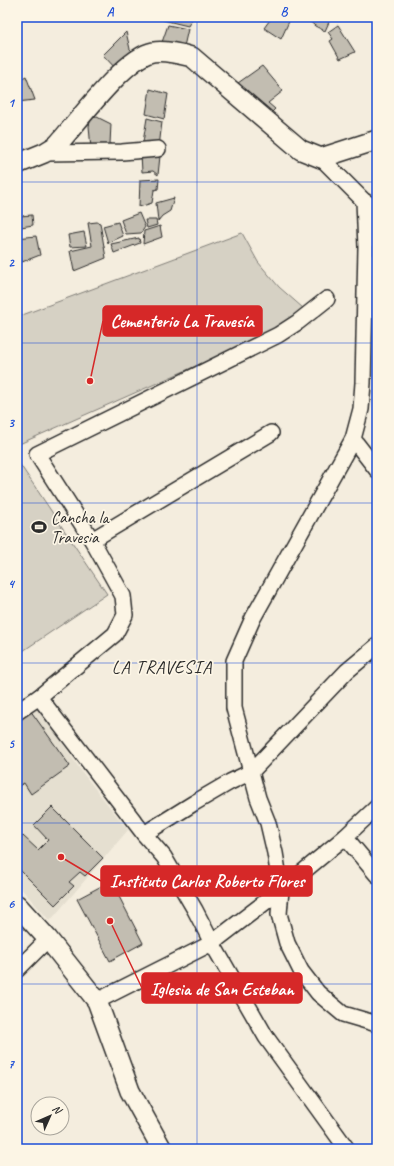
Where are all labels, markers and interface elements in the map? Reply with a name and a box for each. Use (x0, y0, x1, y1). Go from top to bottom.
text: A (107, 4, 115, 20)
text: B (281, 4, 289, 20)
text: 1 (8, 95, 16, 111)
text: 2 (8, 255, 15, 271)
callout: Cementerio La Travesía (103, 306, 262, 336)
text: Cementerio La Travesía (110, 310, 255, 332)
text: 3 (8, 415, 15, 431)
place label: Cancha la Travesia (51, 507, 111, 548)
sports icon: Cancha la Travesia (30, 518, 48, 536)
text: 4 (8, 576, 16, 592)
district label: LA TRAVESIA (112, 656, 212, 678)
text: 5 (8, 736, 15, 752)
callout: Instituto Carlos Roberto Flores (101, 866, 312, 896)
text: Instituto Carlos Roberto Flores (110, 870, 306, 892)
text: 6 (8, 896, 15, 912)
callout: Iglesia de San Esteban (142, 973, 302, 1003)
text: Iglesia de San Esteban (150, 978, 295, 1000)
text: 7 (8, 1056, 15, 1072)
north arrow (30, 1096, 70, 1136)
text: N (50, 1102, 66, 1118)

